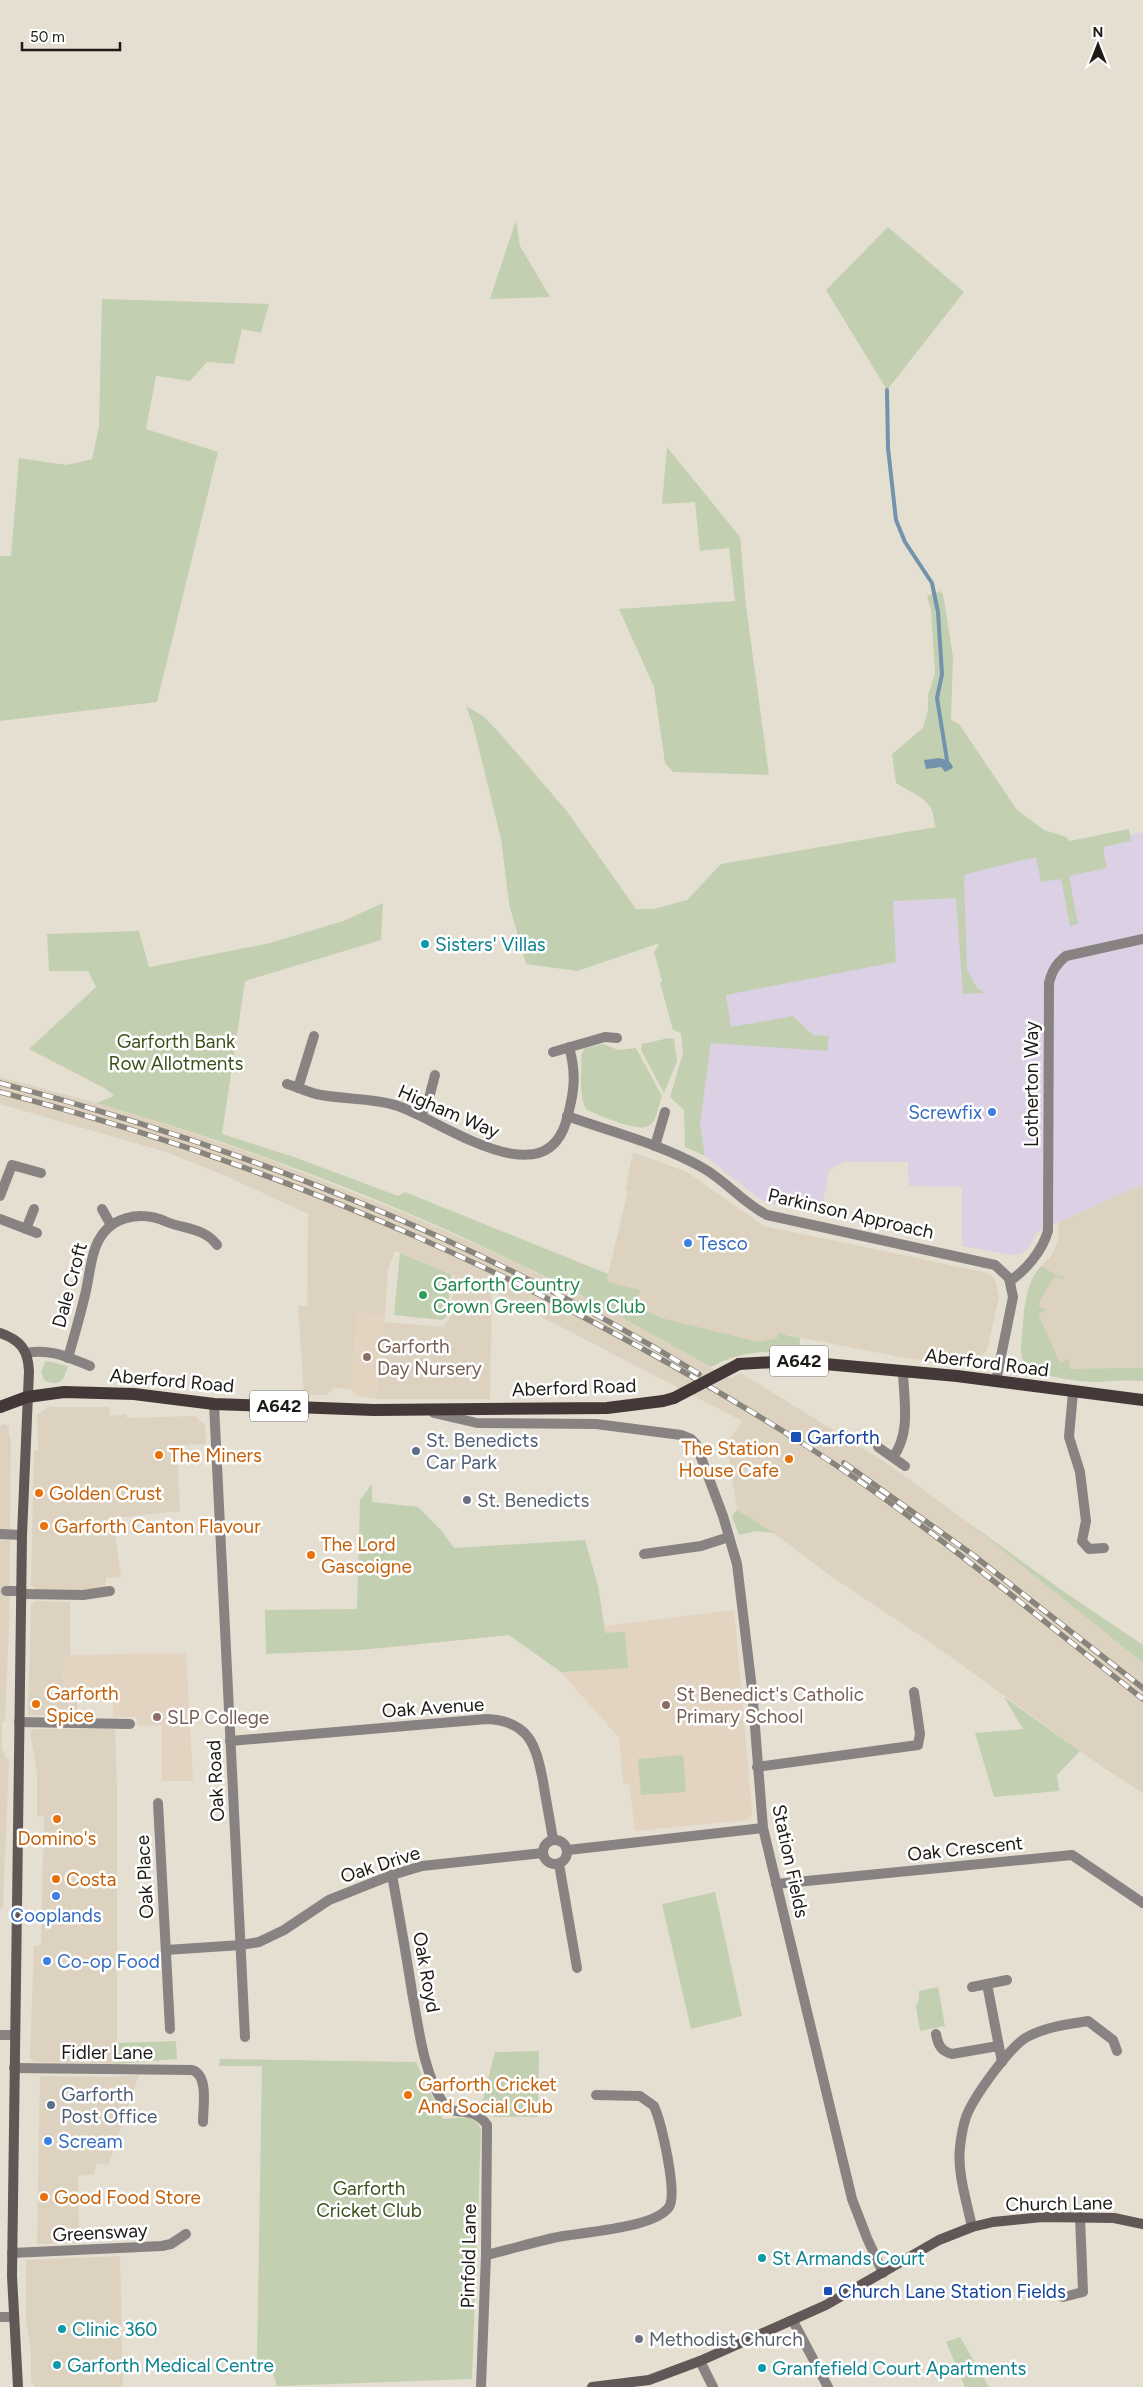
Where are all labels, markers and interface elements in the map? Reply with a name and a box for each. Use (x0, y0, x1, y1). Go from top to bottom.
scale bar (22, 20, 120, 52)
north arrow (1073, 20, 1123, 70)
text: N (1093, 24, 1103, 41)
text: 50 m (30, 28, 65, 46)
place label: Sisters' Villas (435, 933, 546, 956)
marker: Sisters' Villas (419, 938, 431, 950)
street label: Lotherton Way (1020, 1021, 1043, 1147)
park label: Garforth Bank Row Allotments (109, 1030, 244, 1075)
street label: Higham Way (395, 1080, 503, 1143)
place label: Screwfix (908, 1101, 982, 1124)
marker: Screwfix (986, 1106, 998, 1118)
street label: Parkinson Approach (766, 1183, 936, 1244)
place label: Tesco (698, 1232, 748, 1255)
marker: Tesco (682, 1237, 694, 1249)
street label: Dale Croft (47, 1240, 92, 1330)
place label: Garforth Country Crown Green Bowls Club (433, 1273, 646, 1318)
marker: Garforth Country Crown Green Bowls Club (417, 1289, 429, 1301)
place label: Garforth Day Nursery (377, 1335, 482, 1380)
street label: Aberford Road (924, 1343, 1050, 1382)
road number: A642 (770, 1345, 828, 1376)
marker: Garforth Day Nursery (361, 1351, 373, 1363)
street label: Aberford Road (109, 1364, 235, 1397)
street label: Aberford Road (511, 1374, 637, 1401)
road number: A642 (250, 1390, 308, 1422)
place label: Garforth (807, 1426, 880, 1449)
place label: St. Benedicts Car Park (426, 1429, 538, 1474)
marker: Garforth (789, 1430, 803, 1444)
place label: The Station House Cafe (678, 1437, 779, 1482)
place label: The Miners (169, 1444, 262, 1467)
marker: St. Benedicts Car Park (410, 1445, 422, 1457)
marker: The Miners (153, 1449, 165, 1461)
marker: The Station House Cafe (783, 1453, 795, 1465)
place label: Golden Crust (49, 1482, 162, 1505)
marker: Golden Crust (33, 1487, 45, 1499)
place label: St. Benedicts (477, 1489, 589, 1512)
marker: St. Benedicts (461, 1494, 473, 1506)
place label: Garforth Canton Flavour (54, 1515, 261, 1538)
marker: Garforth Canton Flavour (38, 1520, 50, 1532)
place label: The Lord Gascoigne (321, 1533, 412, 1578)
marker: The Lord Gascoigne (305, 1549, 317, 1561)
place label: Garforth Spice (46, 1682, 119, 1727)
place label: St Benedict's Catholic Primary School (676, 1683, 864, 1728)
street label: Oak Avenue (381, 1692, 485, 1723)
marker: Garforth Spice (30, 1698, 42, 1710)
marker: St Benedict's Catholic Primary School (660, 1699, 672, 1711)
place label: SLP College (167, 1706, 269, 1729)
marker: SLP College (151, 1711, 163, 1723)
street label: Oak Road (202, 1739, 229, 1823)
street label: Station Fields (767, 1802, 814, 1920)
marker: Domino's (51, 1813, 63, 1825)
place label: Domino's (18, 1827, 97, 1850)
street label: Oak Crescent (906, 1831, 1024, 1866)
street label: Oak Place (131, 1834, 158, 1919)
street label: Oak Drive (337, 1841, 423, 1888)
place label: Costa (66, 1868, 116, 1891)
marker: Costa (50, 1873, 62, 1885)
marker: Cooplands (50, 1890, 62, 1902)
place label: Cooplands (10, 1904, 102, 1927)
street label: Oak Royd (408, 1930, 445, 2014)
place label: Co-op Food (57, 1950, 160, 1973)
marker: Co-op Food (41, 1955, 53, 1967)
street label: Fidler Lane (61, 2041, 153, 2064)
place label: Garforth Cricket And Social Club (418, 2073, 557, 2118)
place label: Garforth Post Office (61, 2083, 157, 2128)
marker: Garforth Cricket And Social Club (402, 2089, 414, 2101)
marker: Garforth Post Office (45, 2099, 57, 2111)
place label: Scream (58, 2130, 123, 2153)
marker: Scream (42, 2135, 54, 2147)
park label: Garforth Cricket Club (316, 2177, 422, 2222)
place label: Good Food Store (54, 2186, 201, 2209)
marker: Good Food Store (38, 2191, 50, 2203)
street label: Church Lane (1005, 2191, 1113, 2216)
street label: Pinfold Lane (456, 2204, 481, 2308)
street label: Greensway (52, 2219, 148, 2246)
place label: St Armands Court (772, 2247, 925, 2270)
marker: St Armands Court (756, 2252, 768, 2264)
place label: Church Lane Station Fields (838, 2280, 1066, 2303)
marker: Church Lane Station Fields (822, 2285, 834, 2297)
place label: Clinic 360 (72, 2318, 158, 2341)
marker: Clinic 360 (56, 2323, 68, 2335)
place label: Methodist Church (649, 2328, 803, 2351)
marker: Methodist Church (633, 2333, 645, 2345)
place label: Garforth Medical Centre (67, 2354, 274, 2377)
place label: Granfefield Court Apartments (772, 2357, 1027, 2380)
marker: Garforth Medical Centre (51, 2359, 63, 2371)
marker: Granfefield Court Apartments (756, 2362, 768, 2374)

